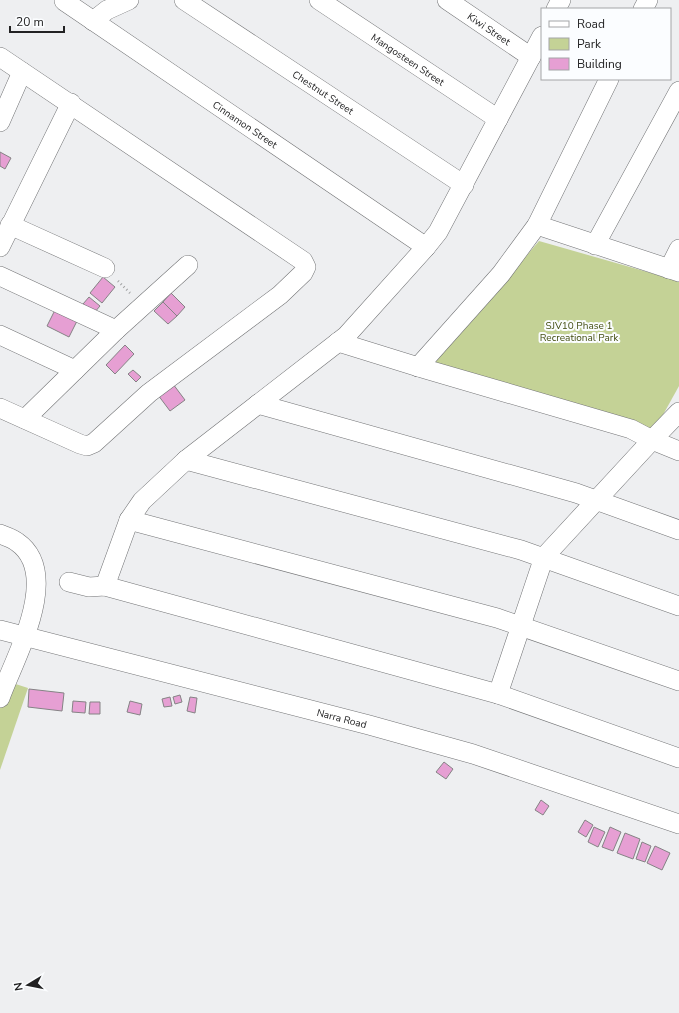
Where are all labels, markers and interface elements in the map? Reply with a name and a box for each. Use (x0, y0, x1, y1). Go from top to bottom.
scale bar (10, 8, 64, 34)
legend (541, 8, 671, 80)
street label: Kiwi Street (464, 10, 513, 49)
text: 20 m (16, 14, 44, 30)
text: Road (577, 16, 605, 32)
street label: Mangosteen Street (368, 31, 447, 90)
text: Park (577, 36, 602, 52)
text: Building (577, 56, 622, 72)
street label: Chestnut Street (289, 68, 357, 119)
street label: Cinnamon Street (209, 98, 280, 152)
park label: SJV10 Phase 1 Recreational Park (540, 319, 619, 345)
street label: Narra Road (315, 706, 368, 732)
north arrow (8, 965, 48, 1005)
text: N (11, 981, 27, 992)

